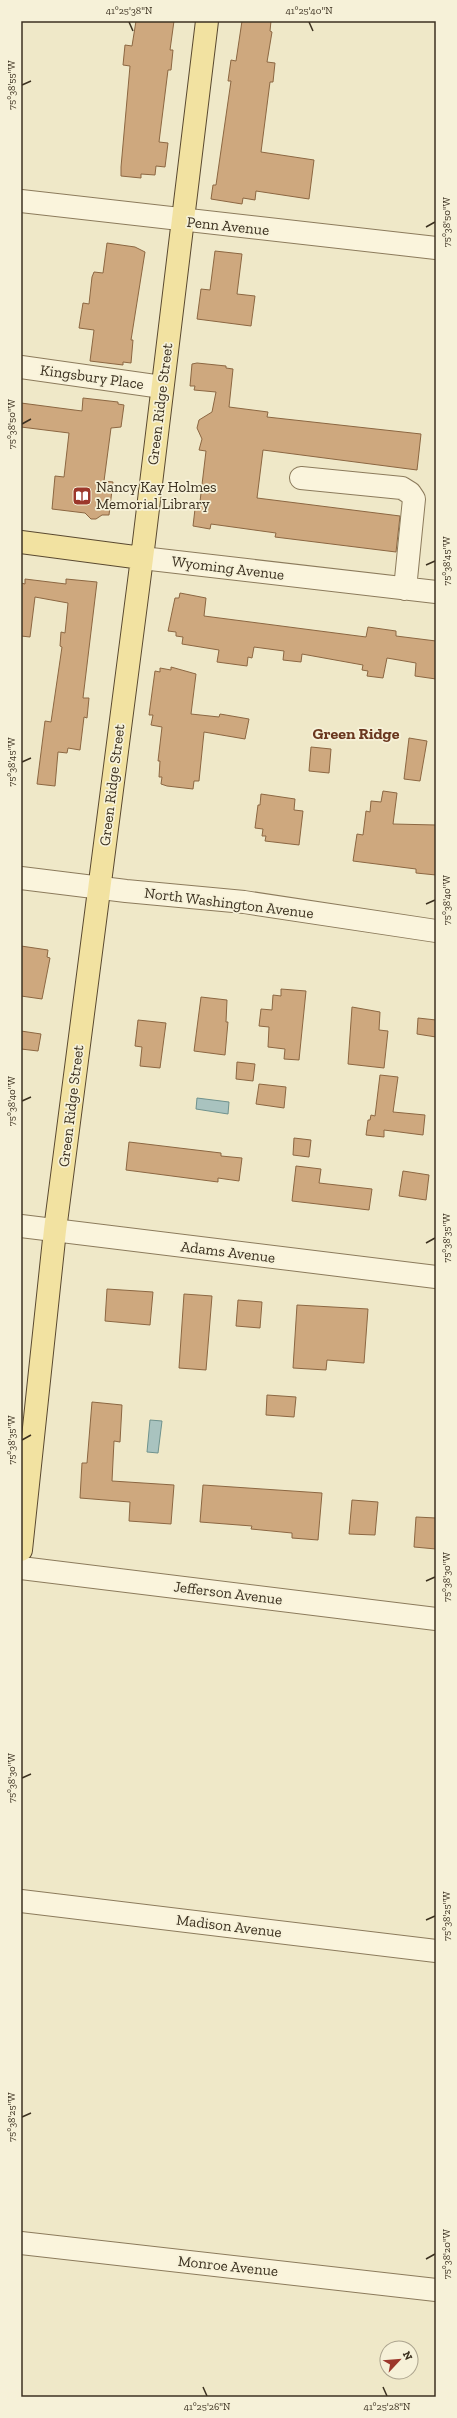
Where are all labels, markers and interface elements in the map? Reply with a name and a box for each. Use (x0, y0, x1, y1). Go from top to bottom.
text: 41°25'38"N (106, 5, 153, 17)
text: 41°25'40"N (285, 5, 333, 17)
text: 75°38'55"W (6, 60, 18, 110)
text: 75°38'50"W (441, 196, 453, 247)
street label: Penn Avenue (186, 213, 270, 239)
street label: Green Ridge Street (144, 342, 176, 466)
street label: Kingsbury Place (39, 361, 145, 393)
text: 75°38'50"W (6, 398, 18, 449)
place label: Nancy Kay Holmes Memorial Library (96, 478, 217, 513)
library icon: Nancy Kay Holmes Memorial Library (71, 485, 93, 507)
text: 75°38'45"W (441, 536, 453, 586)
street label: Wyoming Avenue (171, 552, 285, 584)
street label: Green Ridge Street (96, 723, 128, 847)
district label: Green Ridge (313, 724, 400, 743)
text: 75°38'45"W (6, 737, 18, 787)
text: 75°38'40"W (441, 874, 453, 925)
street label: North Washington Avenue (143, 884, 315, 922)
street label: Green Ridge Street (55, 1044, 87, 1168)
text: 75°38'40"W (6, 1075, 18, 1126)
text: 75°38'35"W (441, 1213, 453, 1263)
street label: Adams Avenue (180, 1237, 276, 1267)
text: 75°38'35"W (6, 1415, 18, 1465)
text: 75°38'30"W (441, 1552, 453, 1602)
street label: Jefferson Avenue (173, 1577, 283, 1609)
text: 75°38'30"W (6, 1753, 18, 1803)
text: 75°38'25"W (441, 1891, 453, 1941)
street label: Madison Avenue (175, 1911, 283, 1941)
text: 75°38'25"W (6, 2092, 18, 2142)
text: 75°38'20"W (441, 2228, 453, 2279)
street label: Monroe Avenue (177, 2252, 279, 2280)
north arrow (379, 2340, 419, 2380)
text: N (400, 2349, 415, 2363)
text: 41°25'26"N (184, 2401, 231, 2413)
text: 41°25'28"N (364, 2401, 411, 2413)

